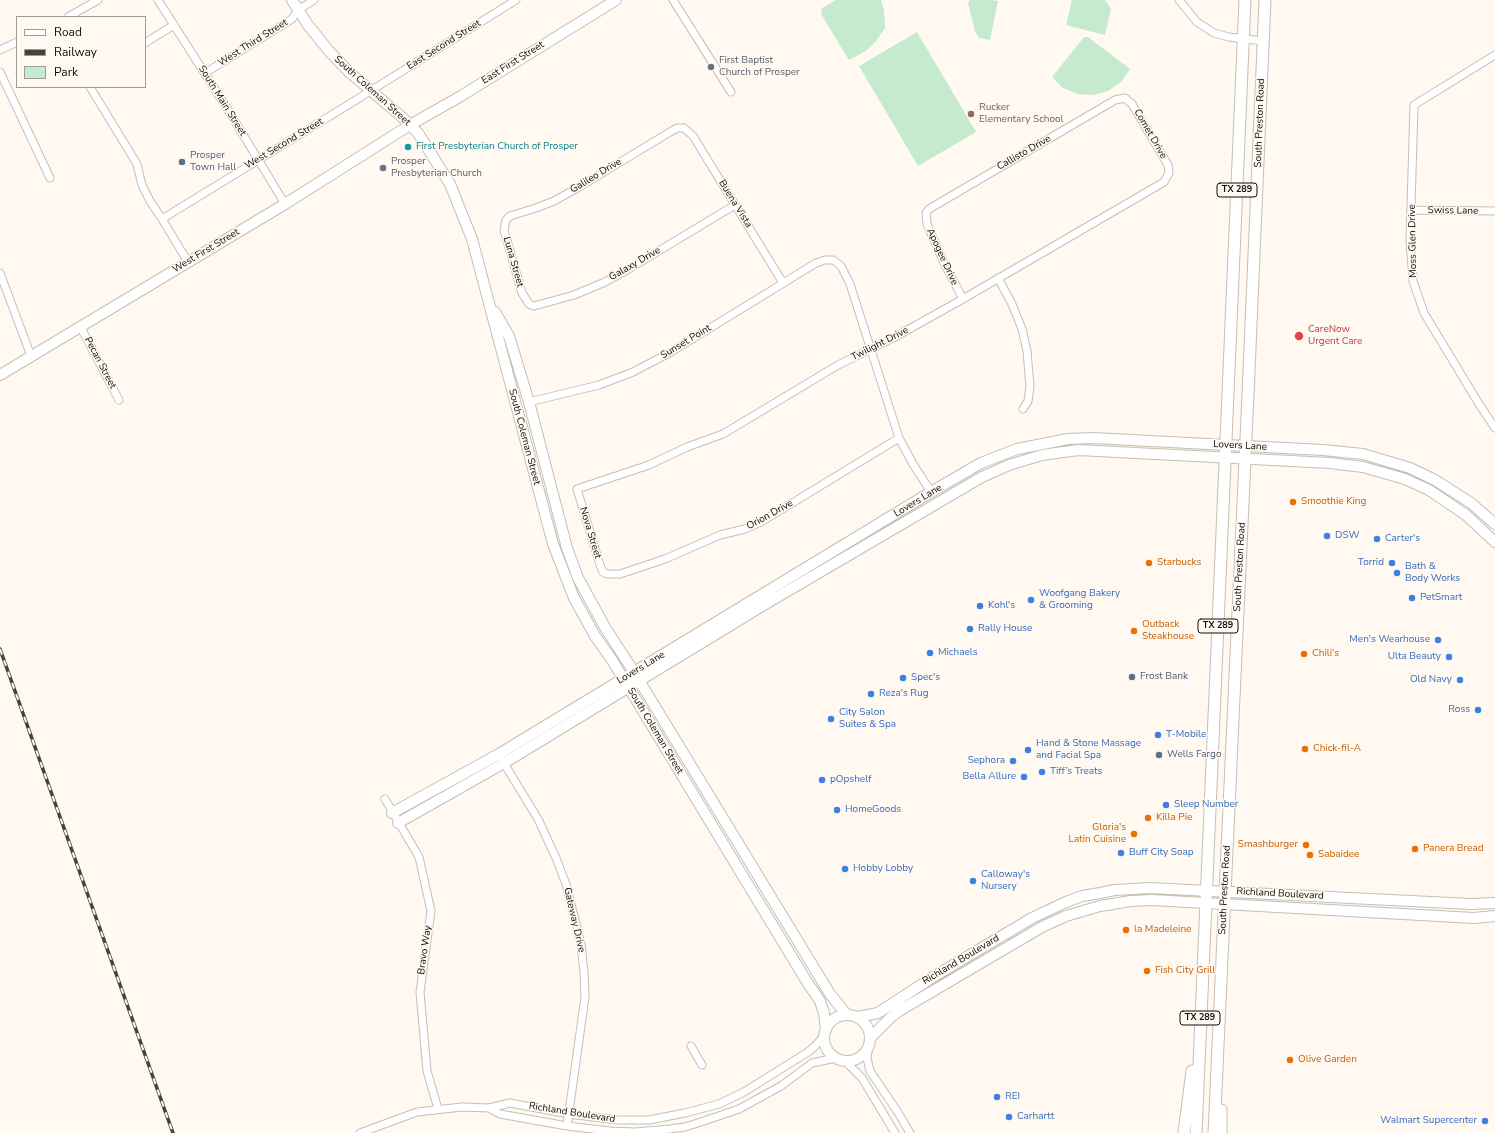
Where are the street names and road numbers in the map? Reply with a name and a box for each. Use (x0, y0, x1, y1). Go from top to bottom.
street label: West Third Street (216, 17, 290, 69)
street label: East Second Street (405, 17, 483, 73)
street label: East First Street (480, 39, 546, 87)
street label: South Coleman Street (331, 54, 413, 128)
street label: South Main Street (196, 64, 248, 138)
street label: South Preston Road (1252, 78, 1268, 168)
street label: Comet Drive (1131, 107, 1169, 161)
street label: West Second Street (243, 116, 325, 172)
street label: Callisto Drive (995, 133, 1053, 173)
street label: Galileo Drive (568, 156, 624, 196)
street label: Buena Vista (716, 178, 754, 230)
road number: TX 289 (1217, 183, 1257, 197)
street label: Moss Glen Drive (1406, 204, 1420, 278)
street label: Swiss Lane (1428, 205, 1478, 217)
street label: West First Street (170, 226, 242, 276)
street label: Apogee Drive (924, 227, 960, 287)
street label: Luna Street (500, 235, 526, 289)
street label: Galaxy Drive (607, 244, 663, 284)
street label: Sunset Point (659, 322, 713, 362)
street label: Twilight Drive (849, 324, 911, 364)
street label: Pecan Street (81, 335, 119, 391)
street label: South Coleman Street (505, 388, 543, 486)
street label: Lovers Lane (1213, 439, 1267, 453)
street label: Lovers Lane (892, 482, 944, 520)
street label: Orion Drive (745, 497, 795, 533)
street label: Nova Street (577, 506, 603, 560)
street label: South Preston Road (1232, 522, 1248, 612)
road number: TX 289 (1198, 619, 1238, 633)
street label: Lovers Lane (615, 649, 667, 687)
street label: South Coleman Street (624, 686, 686, 776)
street label: South Preston Road (1217, 845, 1233, 935)
street label: Gateway Drive (561, 886, 587, 954)
street label: Richland Boulevard (1236, 886, 1324, 902)
street label: Bravo Way (416, 925, 434, 975)
street label: Richland Boulevard (920, 932, 1002, 988)
road number: TX 289 (1180, 1011, 1220, 1025)
street label: Richland Boulevard (528, 1100, 616, 1126)

